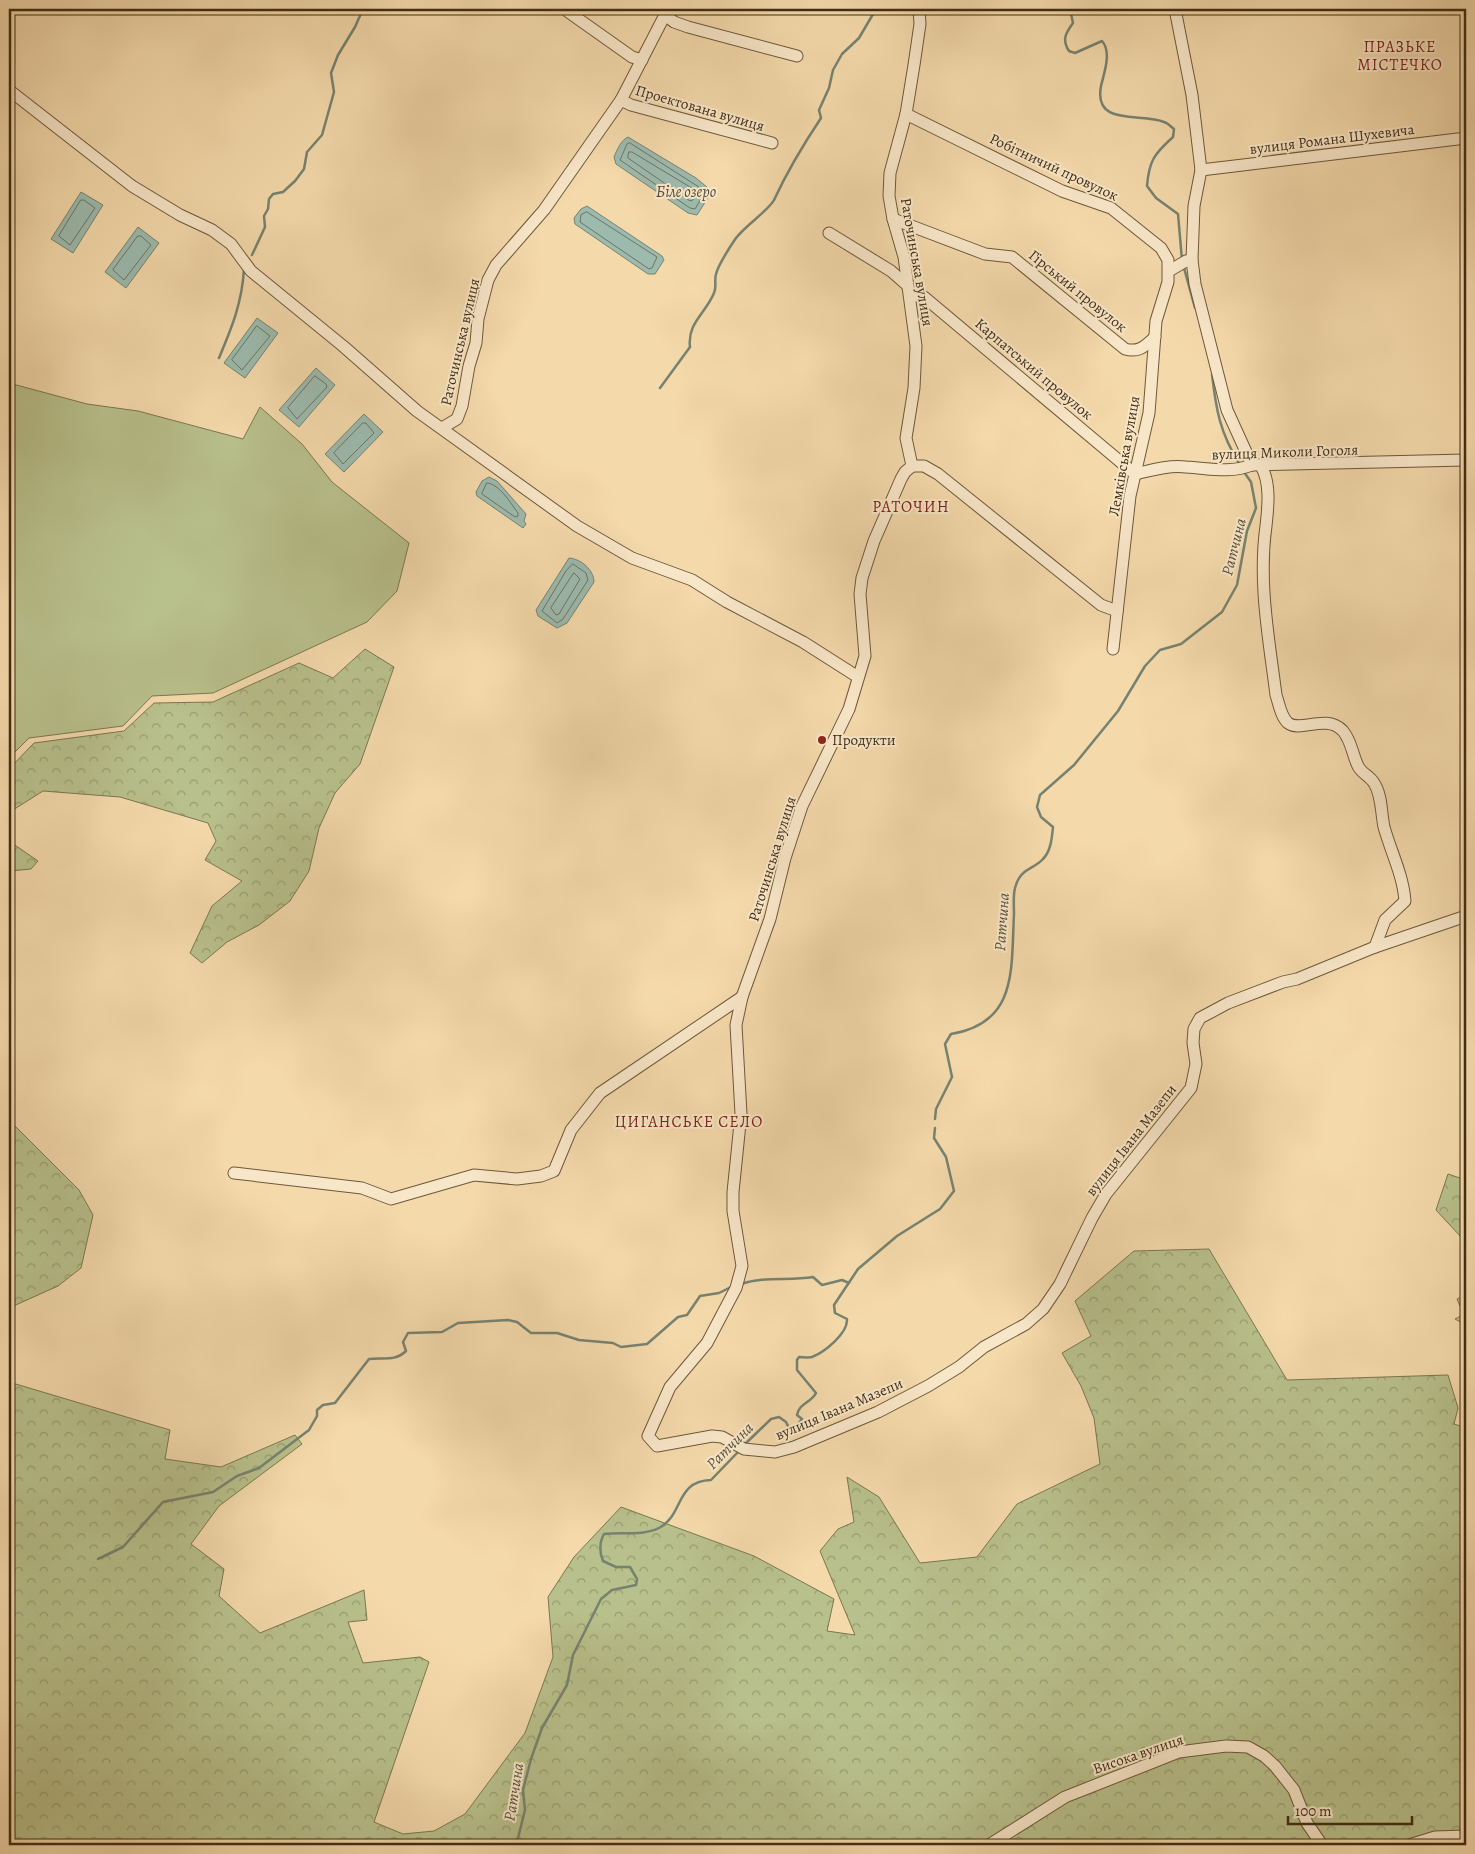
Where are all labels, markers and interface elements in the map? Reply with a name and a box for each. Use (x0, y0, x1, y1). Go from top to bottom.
district label: ПРАЗЬКЕ МІСТЕЧКО (1357, 36, 1443, 76)
street label: Проектована вулиця (633, 80, 767, 136)
street label: вулиця Романа Шухевича (1249, 119, 1416, 159)
street label: Робітничий провулок (986, 128, 1122, 206)
water label: Біле озеро (656, 181, 716, 203)
street label: Раточинська вулиця (896, 196, 938, 328)
street label: Гірський провулок (1025, 245, 1131, 337)
street label: Раточинська вулиця (436, 276, 484, 408)
street label: Карпатський провулок (971, 314, 1097, 425)
street label: Лемківська вулиця (1104, 394, 1144, 518)
street label: вулиця Миколи Гоголя (1211, 439, 1359, 465)
district label: РАТОЧИН (872, 496, 950, 518)
water label: Ратчина (1216, 516, 1252, 578)
place label: Продукти (832, 730, 896, 750)
marker: Продукти (816, 734, 828, 746)
street label: Раточинська вулиця (743, 794, 801, 924)
water label: Ратчина (989, 892, 1015, 952)
street label: вулиця Івана Мазепи (1081, 1080, 1181, 1200)
district label: ЦИГАНСЬКЕ СЕЛО (615, 1111, 763, 1133)
street label: вулиця Івана Мазепи (772, 1373, 906, 1445)
water label: Ратчина (702, 1418, 758, 1474)
street label: Висока вулиця (1090, 1729, 1186, 1779)
water label: Ратчина (499, 1761, 529, 1823)
scale bar (1288, 1794, 1411, 1826)
text: 100 m (1295, 1801, 1332, 1821)

